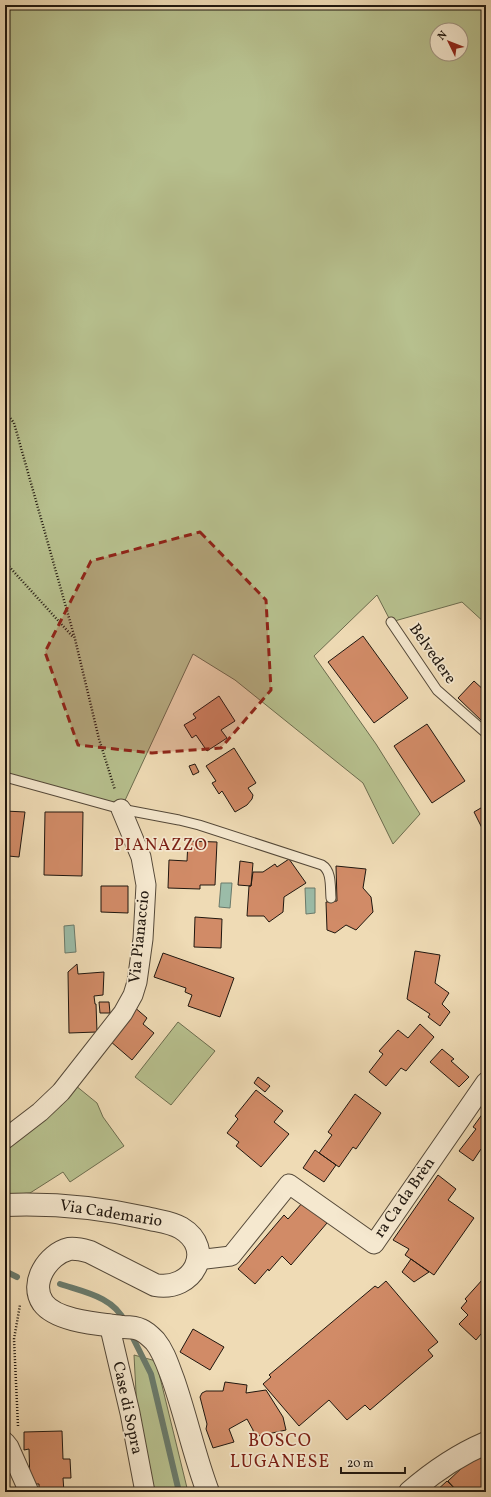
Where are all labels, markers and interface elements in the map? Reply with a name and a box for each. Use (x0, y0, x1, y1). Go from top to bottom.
north arrow (429, 22, 469, 62)
text: N (435, 28, 451, 44)
street label: Belvedere (403, 619, 461, 689)
district label: PIANAZZO (114, 834, 208, 857)
street label: Via Pianaccio (124, 889, 156, 985)
street label: ra Ca da Brèn (369, 1153, 441, 1243)
street label: Via Cademario (58, 1195, 164, 1233)
street label: Case di Sopra (106, 1360, 148, 1456)
district label: BOSCO LUGANESE (230, 1429, 330, 1475)
scale bar (341, 1449, 405, 1475)
text: 20 m (347, 1456, 374, 1472)

